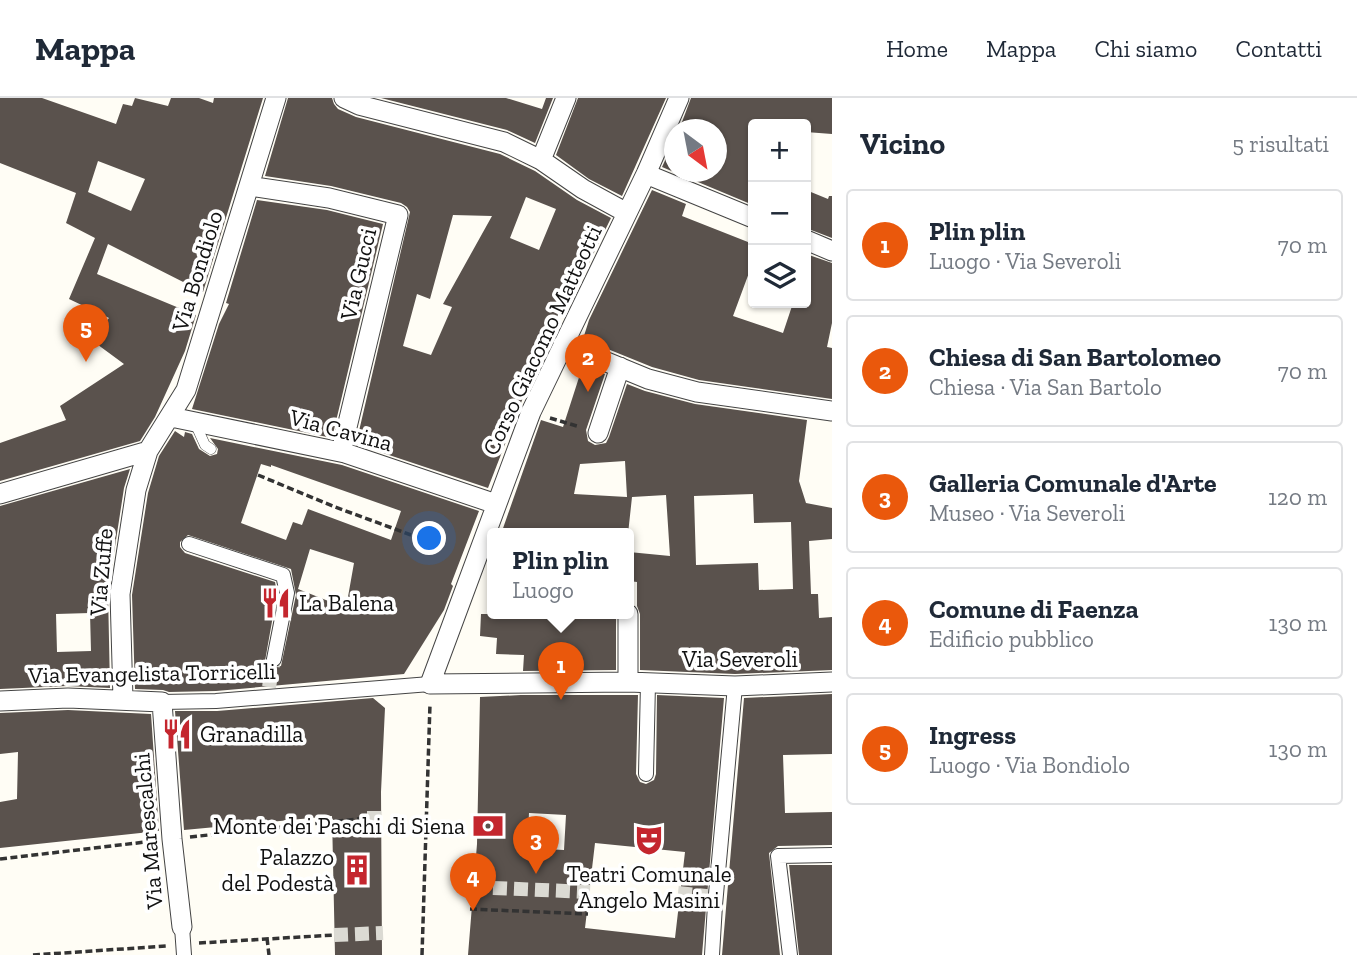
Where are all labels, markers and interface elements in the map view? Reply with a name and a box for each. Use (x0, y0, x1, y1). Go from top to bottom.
text: Mappa (35, 29, 136, 68)
text: Home (886, 34, 948, 63)
text: Mappa (986, 34, 1056, 63)
text: Chi siamo (1094, 34, 1197, 63)
text: Contatti (1235, 34, 1322, 63)
north arrow (664, 119, 727, 182)
map controls (748, 119, 811, 308)
button: + (748, 119, 811, 182)
text: Vicino (860, 126, 945, 162)
text: 5 risultati (1232, 130, 1329, 158)
button: − (748, 182, 811, 245)
street label: Via Bondiolo (165, 207, 229, 336)
text: Plin plin (929, 215, 1025, 247)
street label: Corso Giacomo Matteotti (476, 221, 608, 459)
street label: Via Gucci (334, 225, 382, 324)
text: 1 (880, 231, 890, 259)
text: 70 m (1278, 231, 1327, 259)
button: layers (748, 245, 811, 308)
text: Luogo · Via Severoli (929, 247, 1121, 275)
pin: 5 (63, 304, 109, 362)
pin: 2 (565, 334, 611, 392)
text: Chiesa di San Bartolomeo (929, 341, 1221, 373)
text: 2 (879, 357, 891, 385)
text: 70 m (1278, 357, 1327, 385)
text: Chiesa · Via San Bartolo (929, 373, 1162, 401)
street label: Via Cavina (286, 403, 395, 457)
text: Galleria Comunale d'Arte (929, 467, 1217, 499)
text: 3 (879, 483, 891, 511)
text: 120 m (1268, 483, 1327, 511)
text: Museo · Via Severoli (929, 499, 1125, 527)
your location (412, 521, 446, 555)
street label: Via Zuffe (83, 527, 119, 618)
popup (487, 528, 634, 619)
text: Plin plin (512, 544, 609, 576)
text: Luogo (512, 576, 574, 604)
restaurant icon: La Balena (259, 586, 293, 620)
place label: La Balena (299, 589, 394, 617)
text: Comune di Faenza (929, 593, 1139, 625)
text: 4 (878, 609, 892, 637)
text: 130 m (1269, 609, 1327, 637)
text: Edificio pubblico (929, 625, 1094, 653)
pin: 1 (538, 642, 584, 700)
street label: Via Severoli (681, 645, 798, 673)
street label: Via Evangelista Torricelli (27, 657, 276, 689)
restaurant icon: Granadilla (160, 717, 194, 751)
text: Ingress (929, 719, 1016, 751)
place label: Granadilla (200, 720, 303, 748)
text: 5 (879, 735, 891, 763)
text: 130 m (1269, 735, 1327, 763)
text: Luogo · Via Bondiolo (929, 751, 1130, 779)
street label: Via Marescalchi (127, 752, 169, 911)
bank icon: Monte dei Paschi di Siena (471, 809, 505, 843)
place label: Monte dei Paschi di Siena (213, 812, 465, 840)
pin: 3 (513, 816, 559, 874)
theatre icon: Teatri Comunale Angelo Masini (632, 823, 666, 857)
place label: Palazzo del Podestà (222, 843, 334, 897)
building icon: Palazzo del Podestà (340, 853, 374, 887)
pin: 4 (450, 853, 496, 911)
place label: Teatri Comunale Angelo Masini (566, 860, 732, 914)

